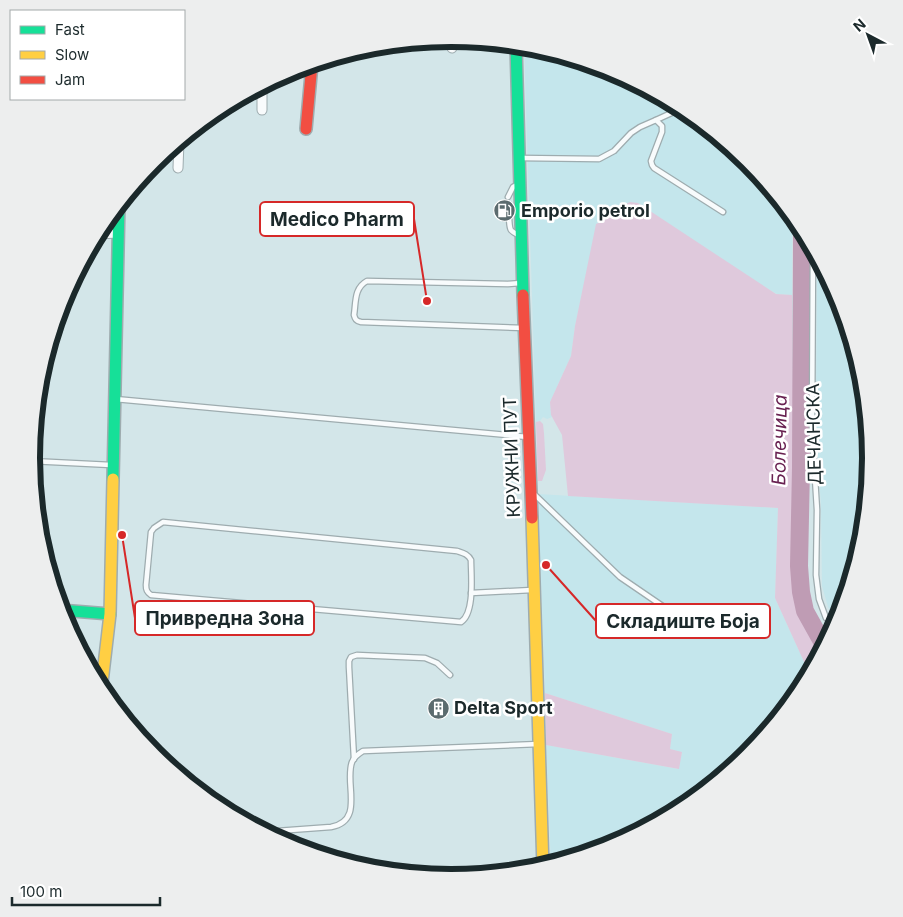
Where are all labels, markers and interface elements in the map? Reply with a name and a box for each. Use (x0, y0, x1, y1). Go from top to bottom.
legend (10, 10, 185, 100)
north arrow (843, 10, 893, 60)
text: N (850, 15, 869, 35)
text: Fast (55, 20, 85, 39)
text: Slow (55, 45, 89, 64)
text: Jam (55, 70, 85, 89)
fuel station icon: Emporio petrol (493, 199, 517, 223)
place label: Emporio petrol (521, 200, 650, 221)
callout: Medico Pharm (260, 202, 414, 236)
text: Medico Pharm (270, 208, 404, 231)
street label: ДЕЧАНСКА (802, 383, 825, 485)
water label: Болечица (767, 394, 792, 486)
street label: КРУЖНИ ПУТ (499, 396, 524, 518)
callout: Привредна Зона (135, 601, 314, 635)
callout: Складиште Боја (596, 604, 770, 638)
text: Привредна Зона (145, 607, 305, 630)
text: Складиште Боја (606, 610, 760, 633)
building icon: Delta Sport (426, 696, 450, 720)
place label: Delta Sport (454, 697, 553, 718)
scale bar (12, 874, 160, 906)
text: 100 m (20, 882, 62, 901)

